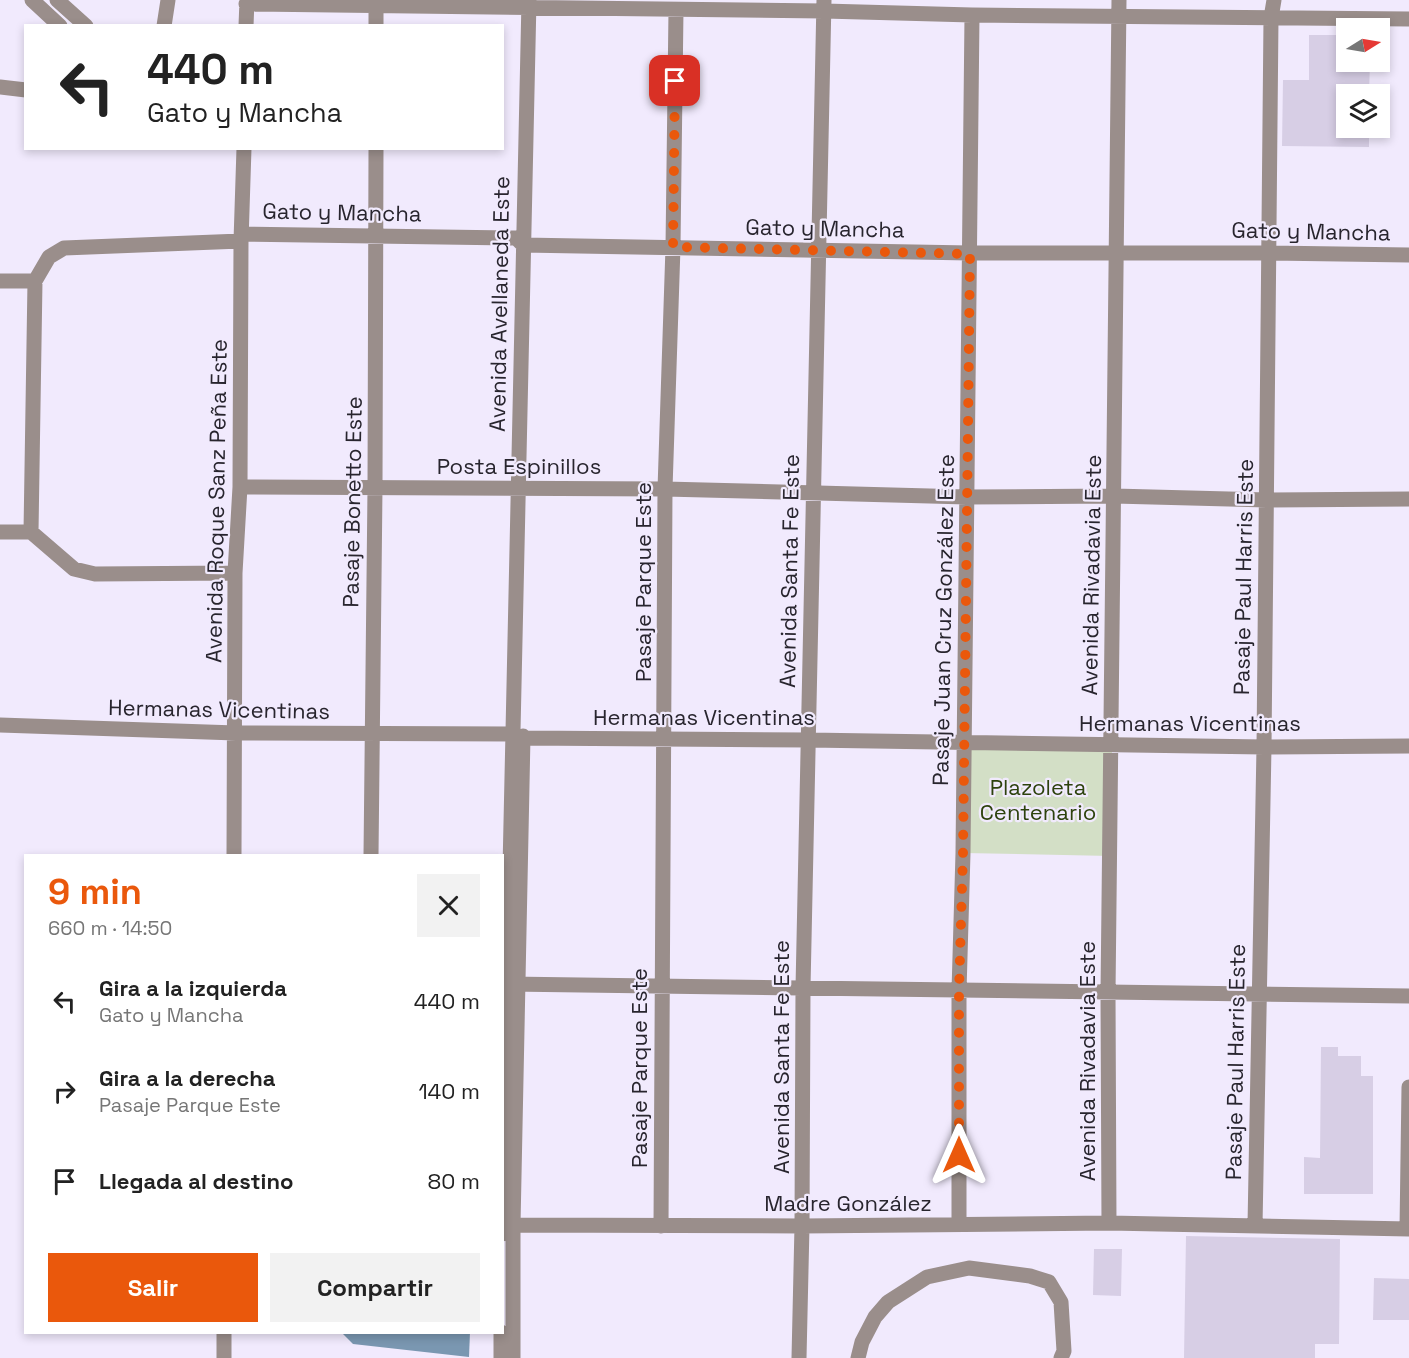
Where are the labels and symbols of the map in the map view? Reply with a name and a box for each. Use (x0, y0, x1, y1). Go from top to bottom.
north arrow (1336, 18, 1390, 72)
pin (649, 55, 700, 106)
street label: Avenida Avellaneda Este (483, 176, 515, 432)
street label: Gato y Mancha (262, 197, 422, 227)
street label: Gato y Mancha (745, 213, 905, 243)
street label: Gato y Mancha (1231, 216, 1391, 246)
street label: Avenida Roque Sanz Peña Este (199, 339, 233, 663)
street label: Pasaje Bonetto Este (336, 396, 368, 608)
street label: Posta Espinillos (437, 452, 601, 480)
street label: Avenida Santa Fe Este (773, 454, 805, 688)
street label: Pasaje Juan Cruz González Este (926, 454, 960, 786)
street label: Avenida Rivadavia Este (1075, 454, 1107, 696)
street label: Pasaje Paul Harris Este (1227, 459, 1259, 695)
street label: Pasaje Parque Este (629, 482, 657, 682)
street label: Hermanas Vicentinas (108, 693, 330, 725)
street label: Hermanas Vicentinas (593, 703, 815, 731)
street label: Hermanas Vicentinas (1079, 709, 1301, 737)
park label: Plazoleta Centenario (980, 773, 1096, 826)
street label: Avenida Santa Fe Este (767, 940, 795, 1174)
street label: Avenida Rivadavia Este (1073, 941, 1101, 1181)
street label: Pasaje Paul Harris Este (1219, 944, 1251, 1180)
street label: Pasaje Parque Este (625, 968, 653, 1168)
position arrow (927, 1123, 991, 1187)
street label: Madre González (764, 1189, 932, 1217)

